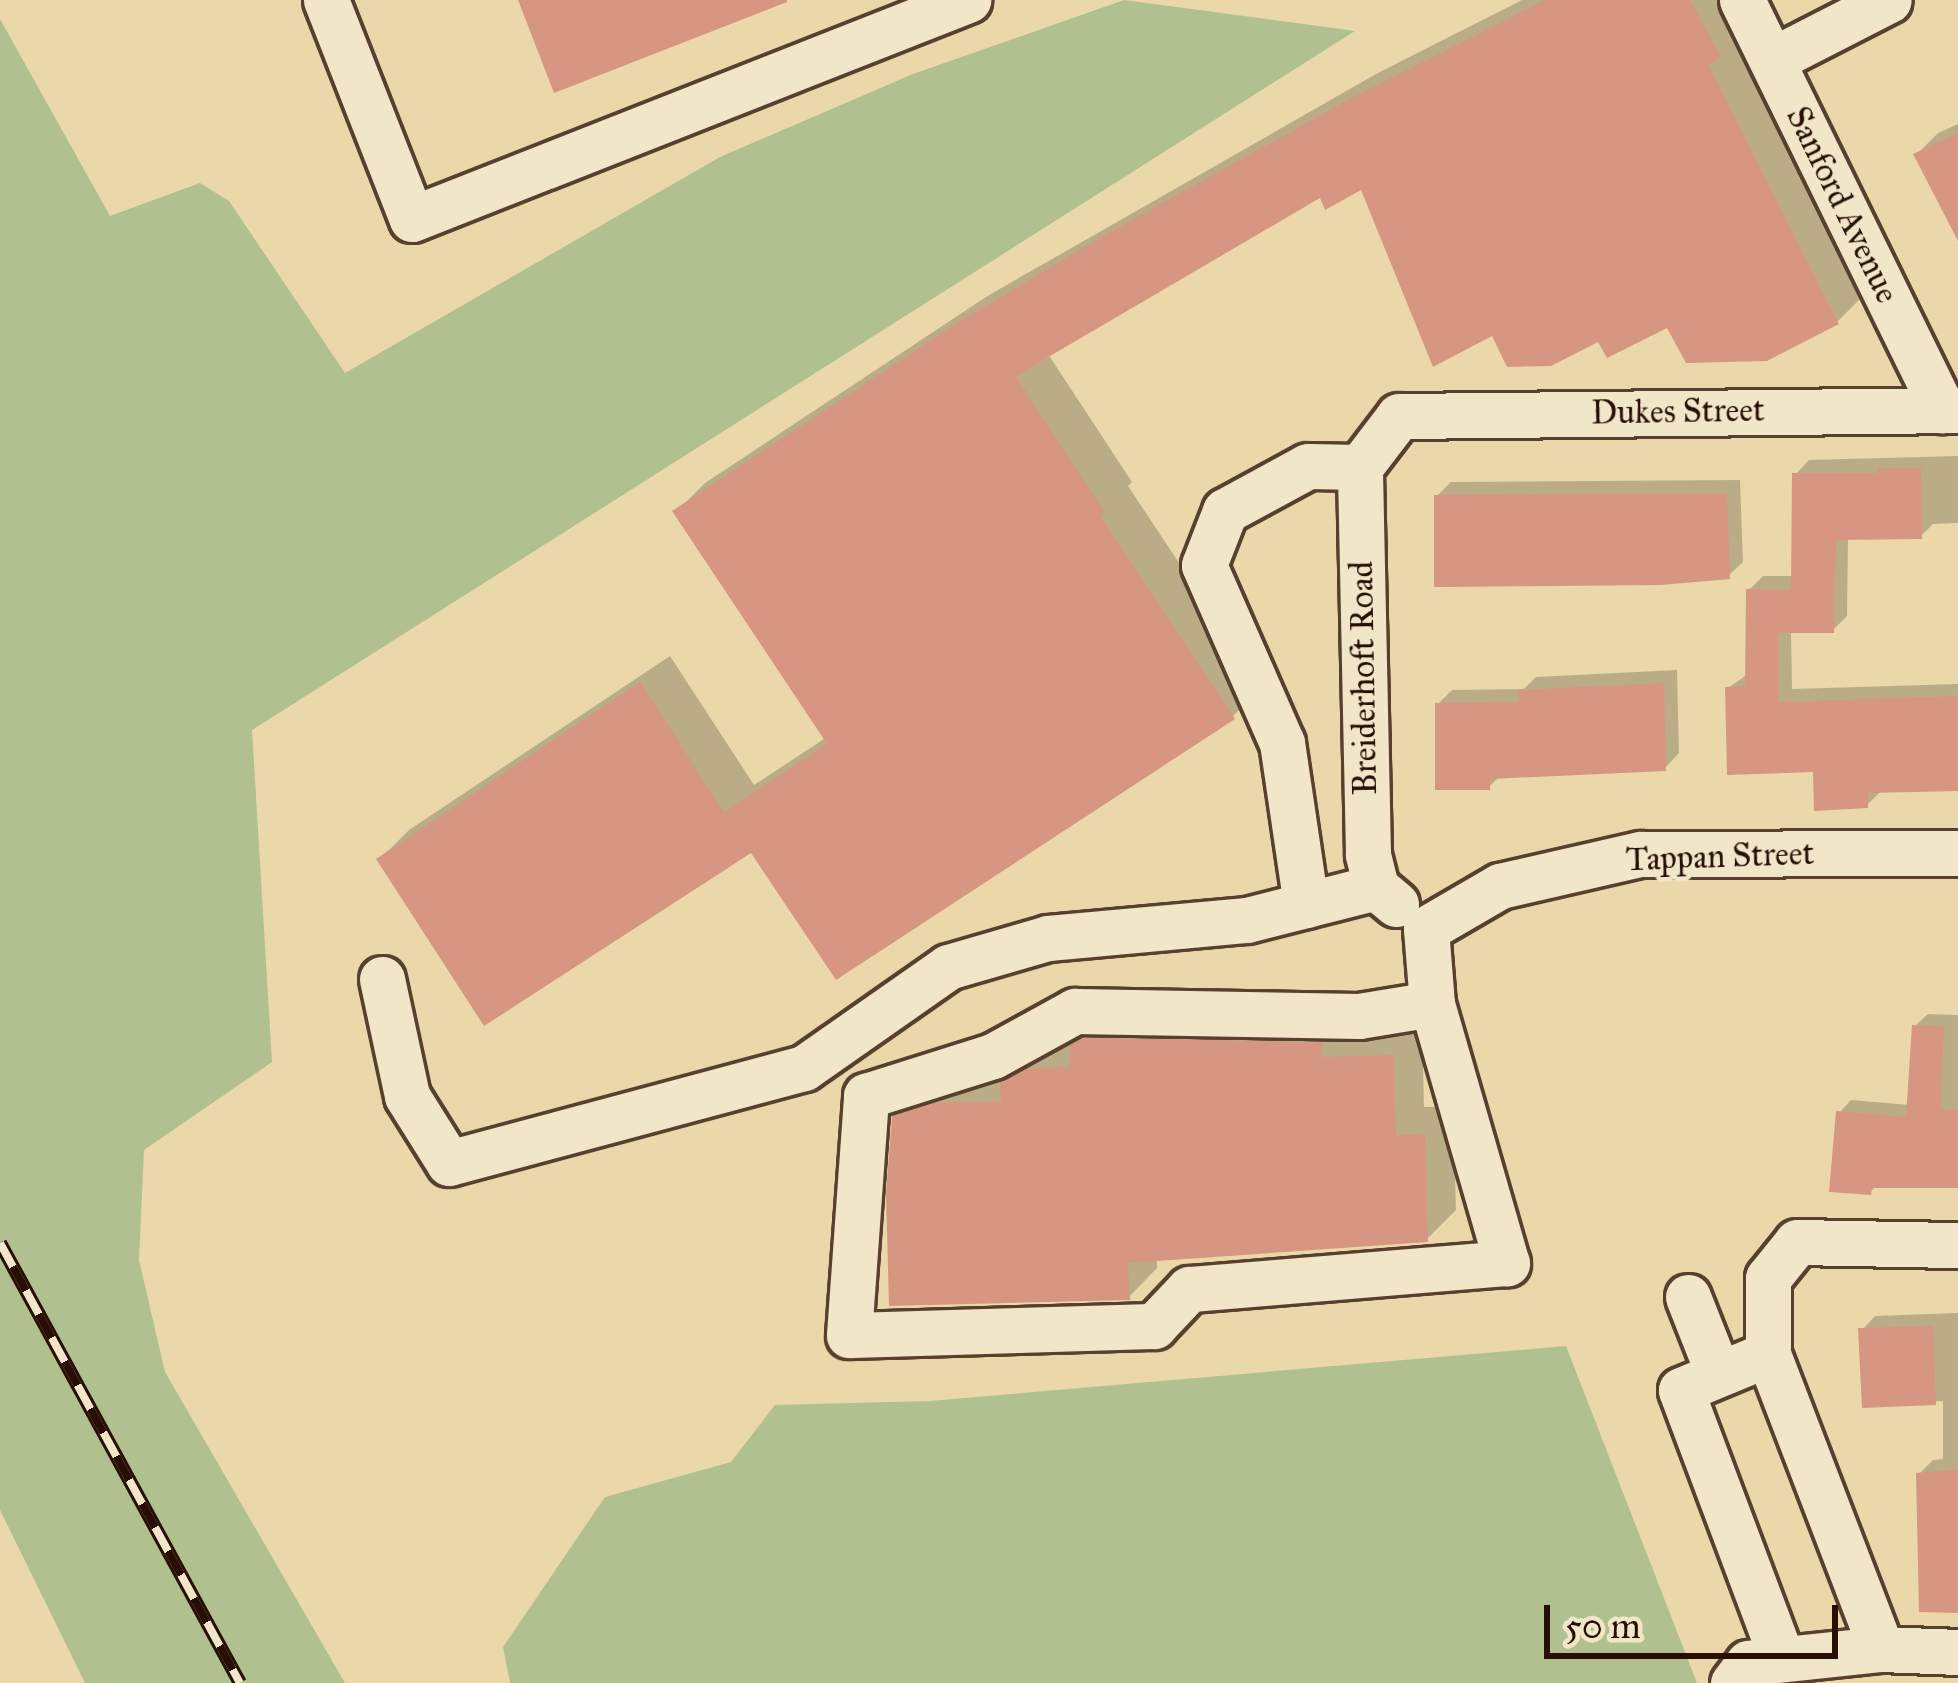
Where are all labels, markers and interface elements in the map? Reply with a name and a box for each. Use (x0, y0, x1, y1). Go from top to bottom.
street label: Sanford Avenue (1777, 100, 1907, 310)
street label: Dukes Street (1591, 391, 1765, 433)
street label: Breiderhoft Road (1342, 561, 1386, 795)
street label: Tappan Street (1625, 834, 1815, 880)
scale bar (1550, 1581, 1844, 1655)
text: 50 m (1565, 1604, 1641, 1648)

